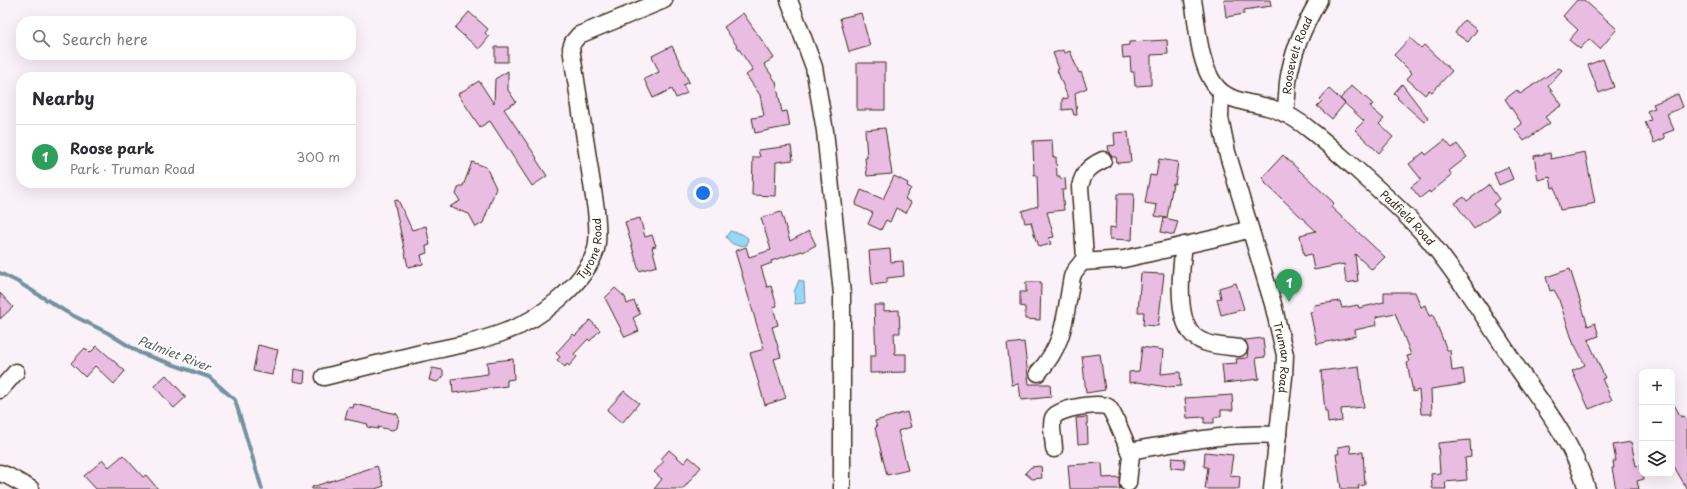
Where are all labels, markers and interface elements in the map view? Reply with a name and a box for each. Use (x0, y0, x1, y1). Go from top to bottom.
street label: Roosevelt Road (1278, 13, 1316, 95)
search box (16, 16, 356, 60)
icon: search (30, 27, 52, 49)
text: Search here (62, 27, 148, 50)
text: Nearby (32, 85, 94, 111)
text: Roose park (70, 136, 154, 159)
text: 1 (42, 147, 48, 166)
text: 300 m (296, 147, 340, 166)
text: Park · Truman Road (70, 159, 195, 178)
your location (693, 183, 713, 203)
street label: Padfield Road (1377, 186, 1439, 249)
street label: Tyrone Road (573, 217, 606, 283)
pin: 1 (1276, 269, 1302, 302)
street label: Truman Road (1269, 320, 1294, 395)
water label: Palmiet River (135, 331, 215, 376)
map controls (1639, 369, 1675, 477)
button: + (1639, 369, 1675, 405)
button: − (1639, 405, 1675, 441)
button: layers (1639, 441, 1675, 477)

